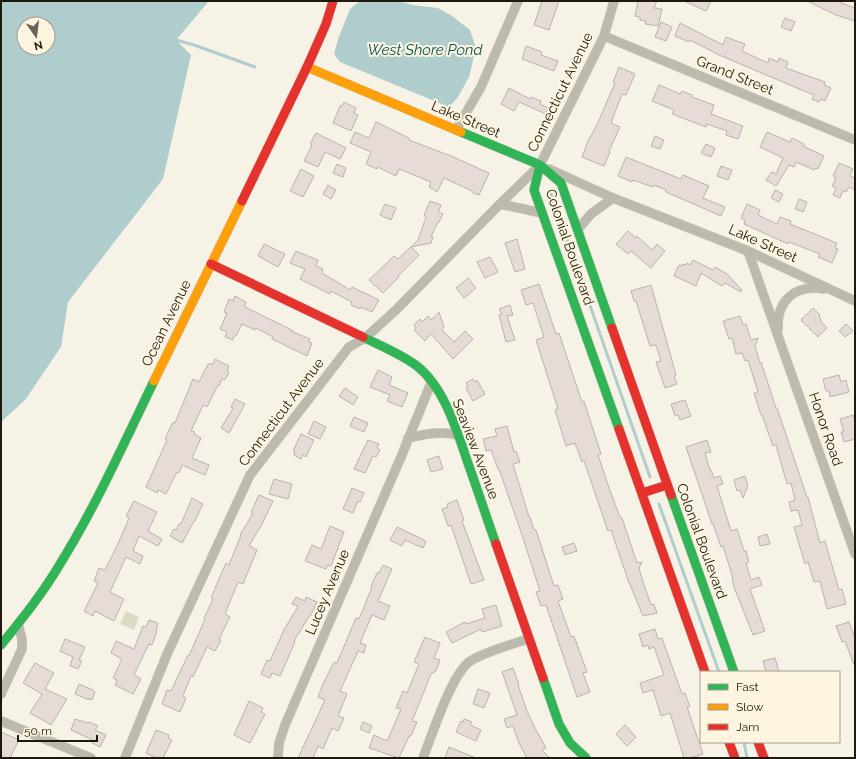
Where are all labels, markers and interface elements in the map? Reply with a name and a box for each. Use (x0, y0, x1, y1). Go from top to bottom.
north arrow (16, 16, 56, 56)
street label: Connecticut Avenue (524, 30, 596, 154)
text: N (33, 38, 44, 53)
water label: West Shore Pond (368, 41, 484, 59)
street label: Grand Street (694, 52, 776, 98)
street label: Lake Street (429, 97, 503, 141)
street label: Colonial Boulevard (543, 187, 597, 307)
street label: Lake Street (726, 221, 800, 265)
street label: Ocean Avenue (138, 277, 194, 369)
street label: Connecticut Avenue (235, 355, 327, 469)
street label: Honor Road (806, 390, 846, 468)
street label: Seaview Avenue (450, 397, 502, 501)
street label: Colonial Boulevard (674, 481, 730, 601)
street label: Lucey Avenue (302, 547, 352, 637)
legend (700, 671, 840, 743)
text: Fast (736, 680, 759, 694)
text: Slow (736, 700, 763, 714)
scale bar (18, 717, 97, 743)
text: Jam (736, 720, 759, 734)
text: 50 m (24, 724, 52, 738)

